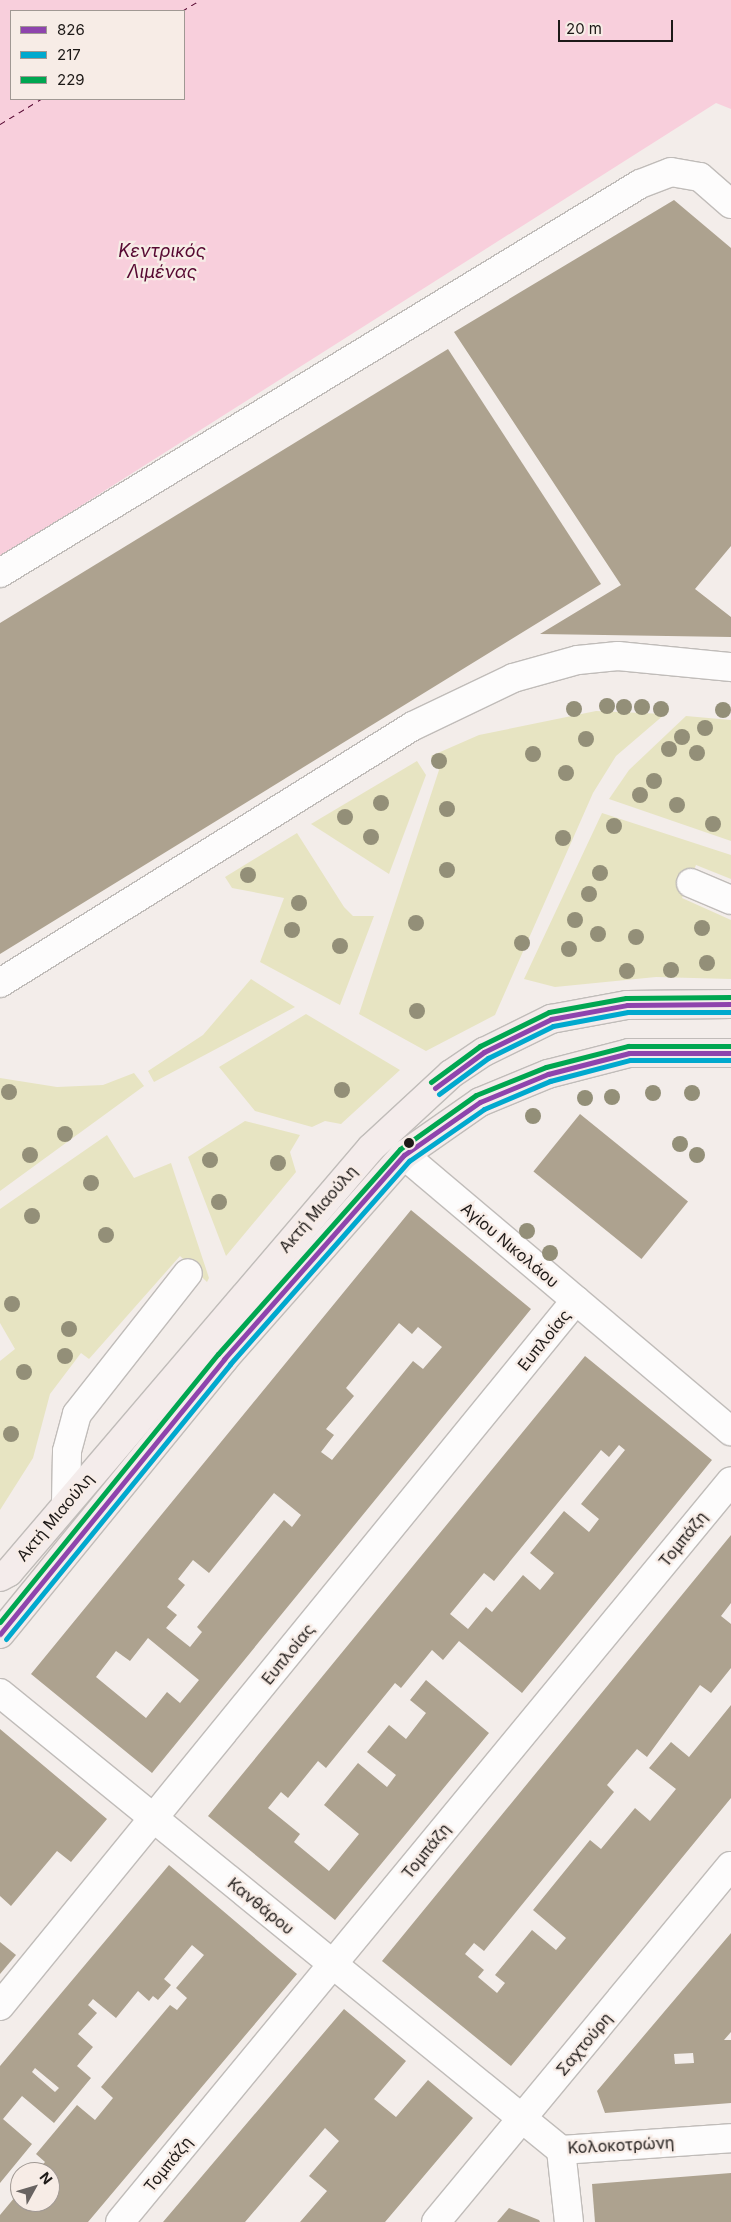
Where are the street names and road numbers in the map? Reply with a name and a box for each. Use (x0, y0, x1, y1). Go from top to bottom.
street label: Ακτή Μιαούλη (275, 1162, 361, 1256)
street label: Αγίου Νικολάου (457, 1199, 563, 1291)
street label: Ευπλοίας (514, 1306, 574, 1374)
street label: Ακτή Μιαούλη (13, 1469, 97, 1565)
street label: Τομπάζη (655, 1507, 711, 1571)
street label: Ευπλοίας (258, 1620, 318, 1688)
street label: Τομπάζη (398, 1819, 454, 1883)
street label: Κανθάρου (224, 1874, 298, 1938)
street label: Σαχτούρη (552, 2009, 616, 2079)
street label: Τομπάζη (140, 2132, 196, 2196)
street label: Κολοκοτρώνη (567, 2133, 675, 2157)

